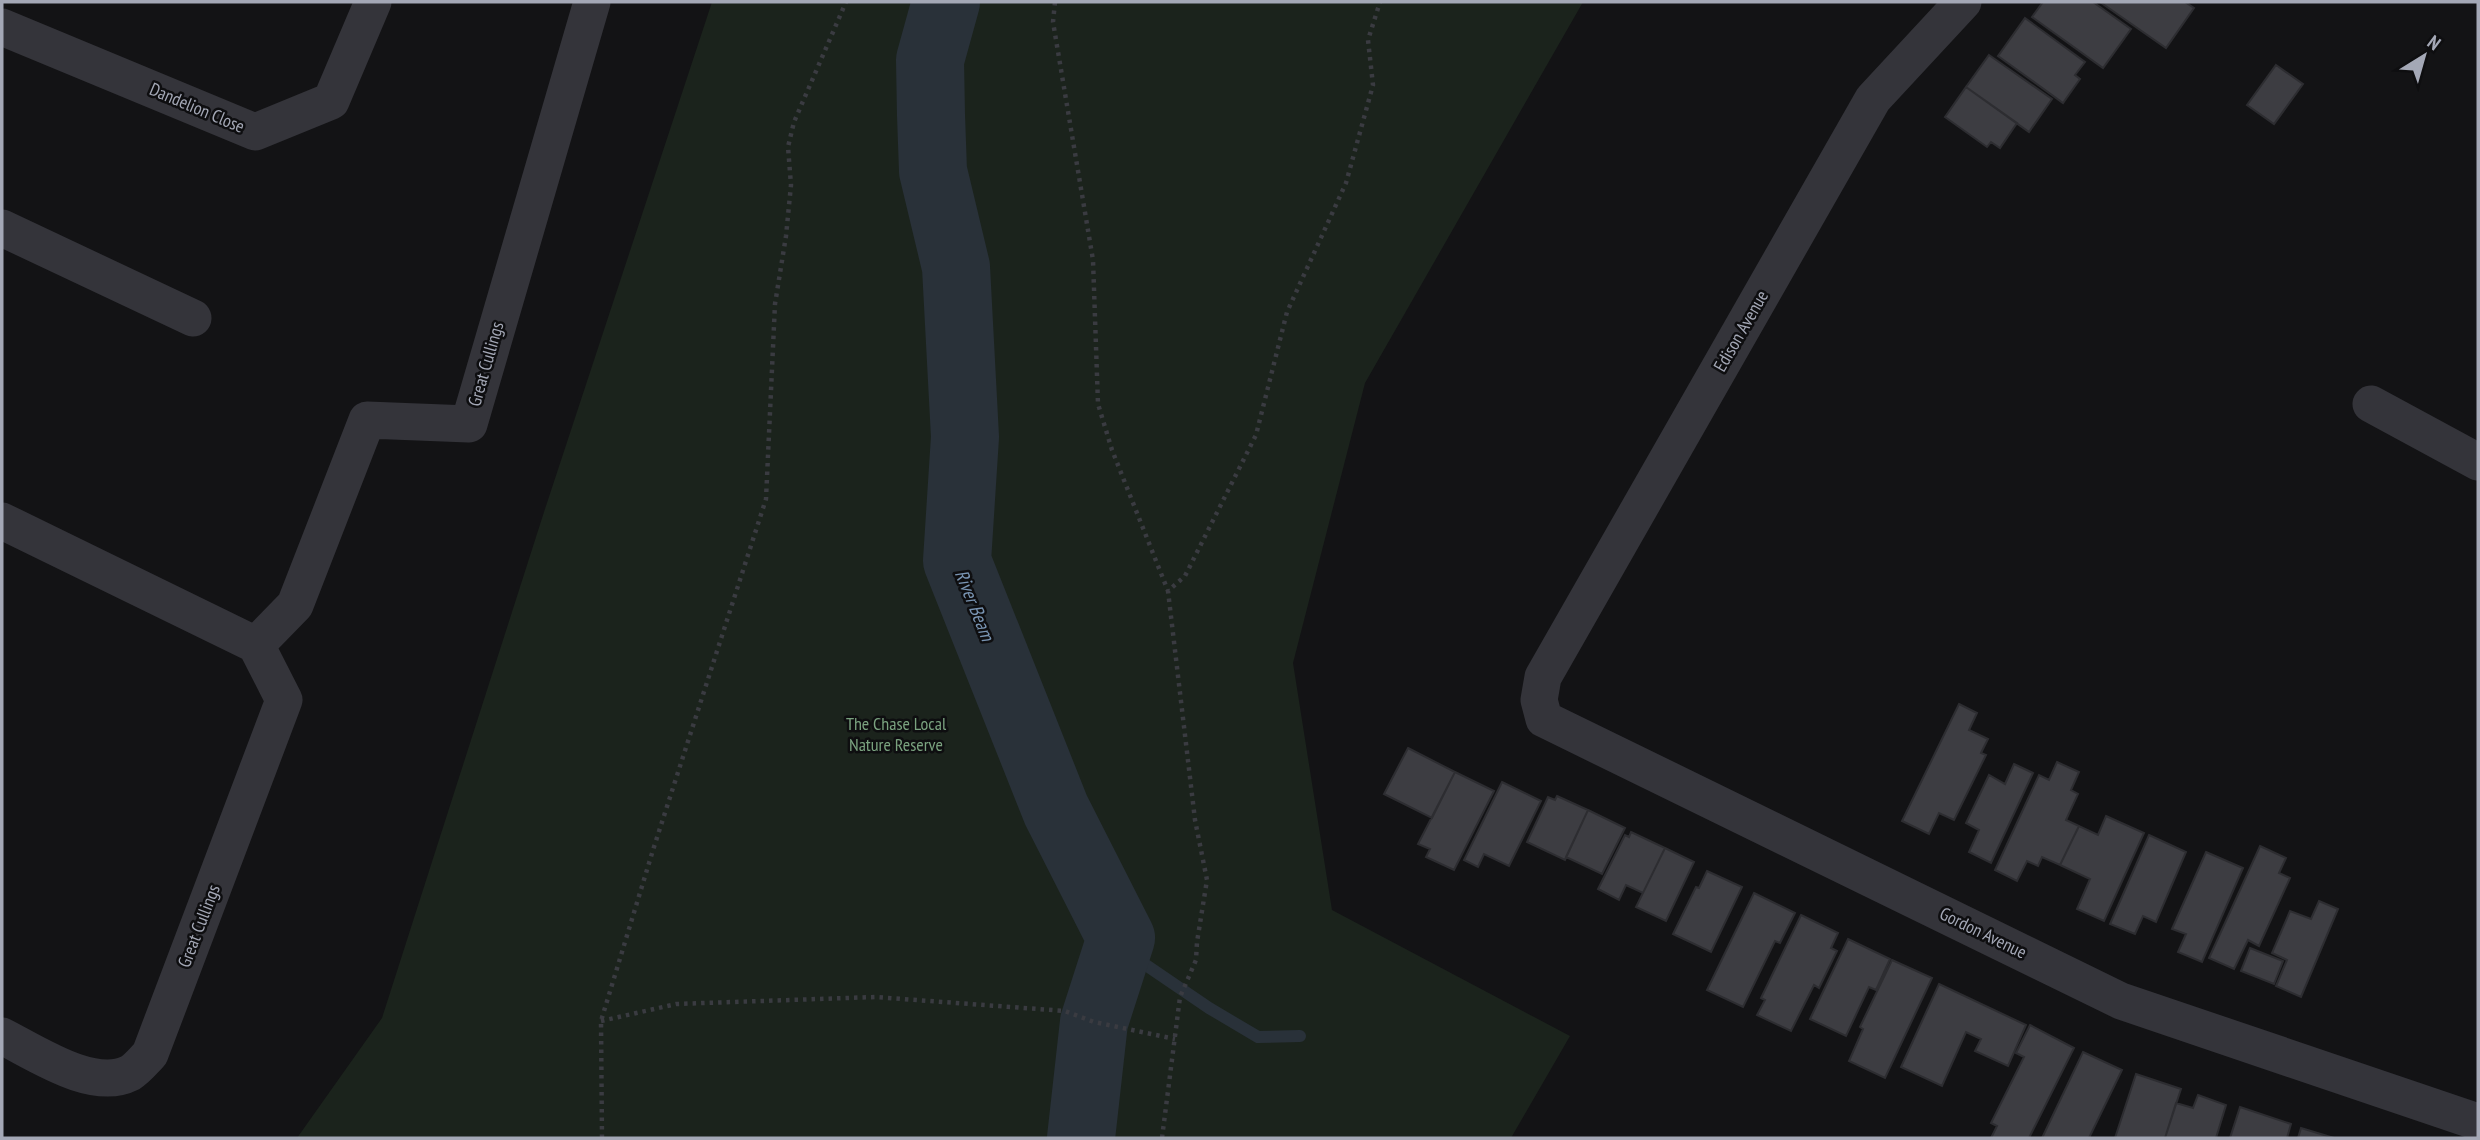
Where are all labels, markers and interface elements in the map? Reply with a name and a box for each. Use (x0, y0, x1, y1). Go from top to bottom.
north arrow (2389, 21, 2459, 91)
text: N (2423, 30, 2446, 55)
street label: Dandelion Close (146, 77, 248, 138)
street label: Edison Avenue (1708, 286, 1773, 375)
street label: Great Cullings (462, 319, 509, 409)
water label: River Beam (950, 566, 1001, 646)
park label: The Chase Local Nature Reserve (846, 712, 947, 756)
street label: Great Cullings (172, 881, 225, 971)
street label: Gordon Avenue (1936, 902, 2030, 963)

